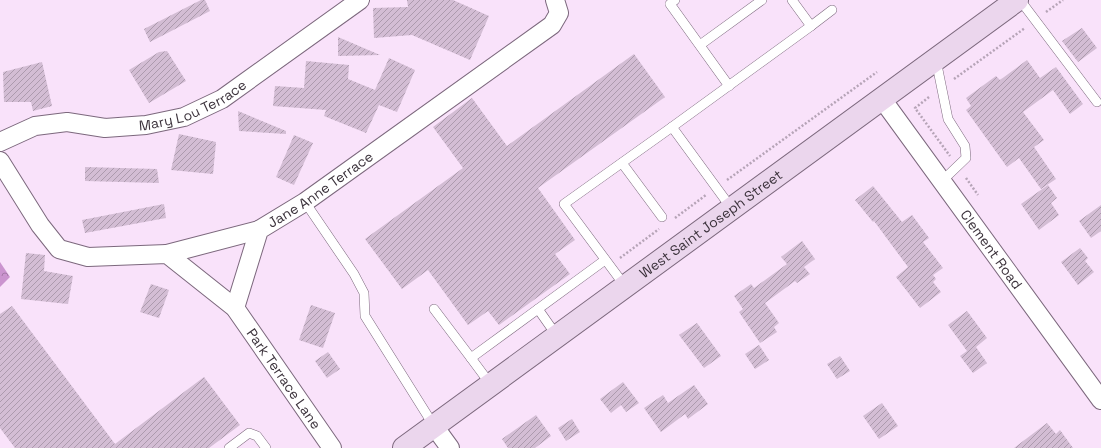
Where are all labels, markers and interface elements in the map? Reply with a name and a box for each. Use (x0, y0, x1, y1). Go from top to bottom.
street label: Mary Lou Terrace (138, 76, 250, 135)
street label: Jane Anne Terrace (264, 147, 376, 232)
street label: West Saint Joseph Street (636, 166, 786, 282)
street label: Clement Road (957, 206, 1026, 293)
street label: Park Terrace Lane (243, 325, 325, 433)

